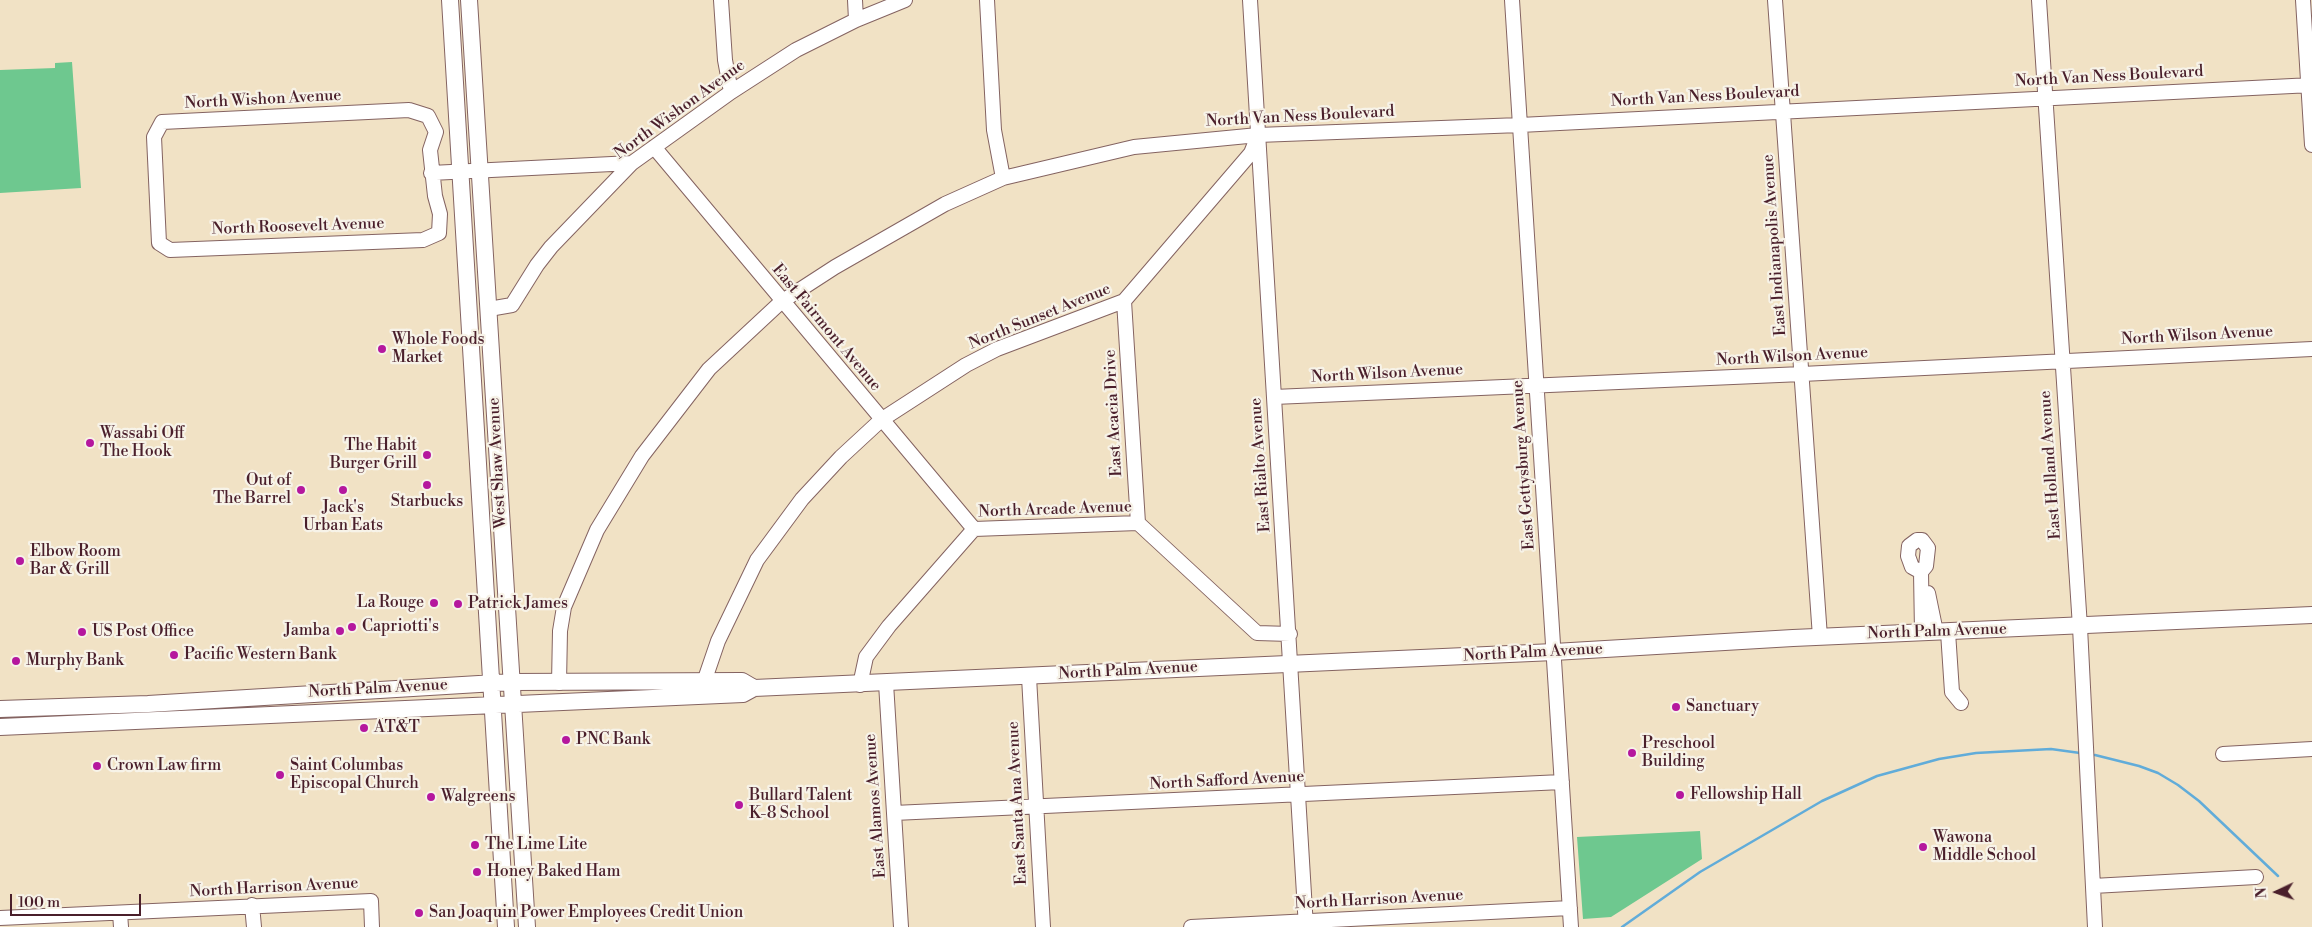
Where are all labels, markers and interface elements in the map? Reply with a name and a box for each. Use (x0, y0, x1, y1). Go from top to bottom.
street label: North Wishon Avenue (611, 56, 749, 164)
street label: North Van Ness Boulevard (2014, 62, 2204, 92)
street label: North Van Ness Boulevard (1610, 82, 1800, 112)
street label: North Wishon Avenue (184, 86, 342, 114)
street label: North Van Ness Boulevard (1205, 102, 1395, 132)
street label: East Indianapolis Avenue (1759, 153, 1791, 337)
street label: North Roosevelt Avenue (211, 214, 385, 240)
street label: East Fairmont Avenue (767, 261, 885, 395)
street label: North Sunset Avenue (966, 280, 1114, 354)
street label: North Wilson Avenue (2120, 322, 2274, 350)
place label: Whole Foods Market (392, 330, 485, 368)
marker: Whole Foods Market (376, 343, 388, 355)
street label: North Wilson Avenue (1715, 343, 1869, 371)
street label: East Acacia Drive (1101, 349, 1127, 477)
street label: North Wilson Avenue (1310, 360, 1464, 388)
street label: East Gettysburg Avenue (1508, 379, 1540, 551)
street label: East Holland Avenue (2036, 390, 2066, 540)
street label: West Shaw Avenue (485, 397, 511, 529)
street label: East Rialto Avenue (1247, 397, 1275, 533)
place label: Wassabi Off The Hook (100, 424, 184, 462)
place label: The Habit Burger Grill (330, 436, 417, 474)
marker: Wassabi Off The Hook (84, 437, 96, 449)
marker: The Habit Burger Grill (421, 449, 433, 461)
place label: Out of The Barrel (213, 471, 291, 509)
marker: Starbucks (421, 479, 433, 491)
marker: Out of The Barrel (295, 484, 307, 496)
marker: Jack's Urban Eats (337, 484, 349, 496)
place label: Starbucks (391, 492, 463, 512)
place label: Jack's Urban Eats (303, 498, 383, 536)
street label: North Arcade Avenue (978, 498, 1132, 522)
place label: Elbow Room Bar & Grill (30, 542, 121, 580)
marker: Elbow Room Bar & Grill (14, 555, 26, 567)
place label: La Rouge (357, 593, 424, 613)
place label: Patrick James (468, 594, 568, 614)
marker: La Rouge (428, 597, 440, 609)
marker: Patrick James (452, 598, 464, 610)
place label: Capriotti's (362, 617, 439, 637)
street label: North Palm Avenue (1867, 620, 2007, 644)
place label: Jamba (284, 621, 330, 641)
marker: Capriotti's (346, 621, 358, 633)
place label: US Post Office (92, 622, 194, 642)
marker: Jamba (334, 625, 346, 637)
marker: US Post Office (76, 626, 88, 638)
street label: North Palm Avenue (1463, 640, 1603, 666)
place label: Pacific Western Bank (184, 645, 336, 665)
marker: Pacific Western Bank (168, 649, 180, 661)
place label: Murphy Bank (26, 651, 124, 671)
marker: Murphy Bank (10, 655, 22, 667)
street label: North Palm Avenue (1058, 658, 1198, 684)
street label: North Palm Avenue (308, 676, 448, 702)
place label: Sanctuary (1686, 697, 1759, 717)
marker: Sanctuary (1670, 701, 1682, 713)
place label: AT&T (374, 718, 420, 738)
street label: East Santa Ana Avenue (1004, 721, 1032, 885)
marker: AT&T (358, 722, 370, 734)
place label: PNC Bank (576, 730, 650, 750)
street label: East Alamos Avenue (861, 733, 891, 879)
marker: PNC Bank (560, 734, 572, 746)
place label: Preschool Building (1642, 734, 1715, 772)
marker: Preschool Building (1626, 747, 1638, 759)
place label: Crown Law firm (107, 756, 221, 776)
place label: Saint Columbas Episcopal Church (290, 756, 419, 794)
marker: Crown Law firm (91, 760, 103, 772)
street label: North Safford Avenue (1149, 767, 1305, 795)
marker: Saint Columbas Episcopal Church (274, 769, 286, 781)
place label: Fellowship Hall (1690, 785, 1802, 805)
place label: Bullard Talent K-8 School (749, 786, 853, 824)
place label: Walgreens (441, 787, 515, 807)
marker: Fellowship Hall (1674, 789, 1686, 801)
marker: Walgreens (425, 791, 437, 803)
marker: Bullard Talent K-8 School (733, 799, 745, 811)
place label: Wawona Middle School (1933, 828, 2036, 866)
place label: The Lime Lite (485, 835, 587, 855)
marker: The Lime Lite (469, 839, 481, 851)
marker: Wawona Middle School (1917, 841, 1929, 853)
place label: Honey Baked Ham (487, 862, 620, 882)
marker: Honey Baked Ham (471, 866, 483, 878)
north arrow (2252, 867, 2302, 917)
street label: North Harrison Avenue (189, 874, 359, 902)
scale bar (12, 884, 144, 916)
street label: North Harrison Avenue (1294, 886, 1464, 914)
text: N (2253, 887, 2271, 899)
text: 100 m (18, 893, 60, 912)
place label: San Joaquin Power Employees Credit Union (429, 903, 743, 923)
marker: San Joaquin Power Employees Credit Union (413, 907, 425, 919)

